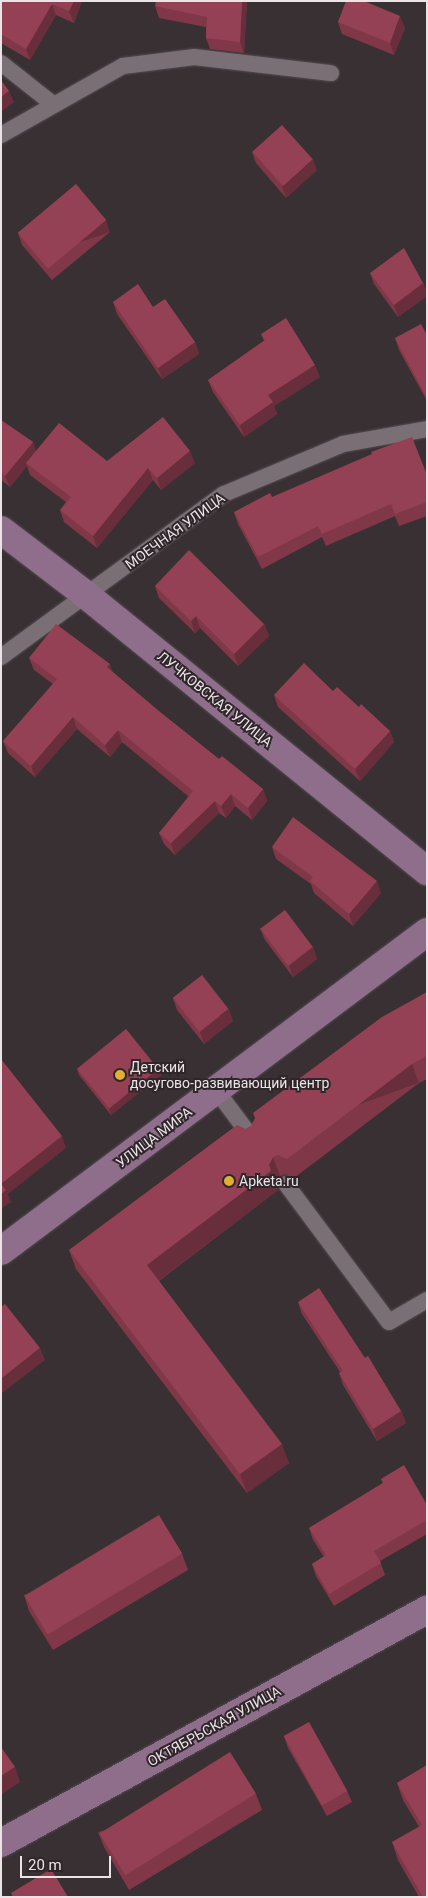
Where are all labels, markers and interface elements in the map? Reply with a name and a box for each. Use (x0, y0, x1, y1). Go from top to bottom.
street label: МОЕЧНАЯ УЛИЦА (122, 489, 228, 573)
street label: ЛУЧКОВСКАЯ УЛИЦА (154, 648, 276, 750)
place label: Детский досугово-развивающий центр (130, 1059, 329, 1092)
marker: Детский досугово-развивающий центр (114, 1069, 126, 1081)
street label: УЛИЦА МИРА (113, 1103, 195, 1171)
place label: Apketa.ru (239, 1173, 299, 1189)
marker: Apketa.ru (223, 1175, 235, 1187)
street label: ОКТЯБРЬСКАЯ УЛИЦА (144, 1682, 284, 1770)
scale bar (22, 1846, 114, 1878)
text: 20 m (28, 1856, 62, 1874)

